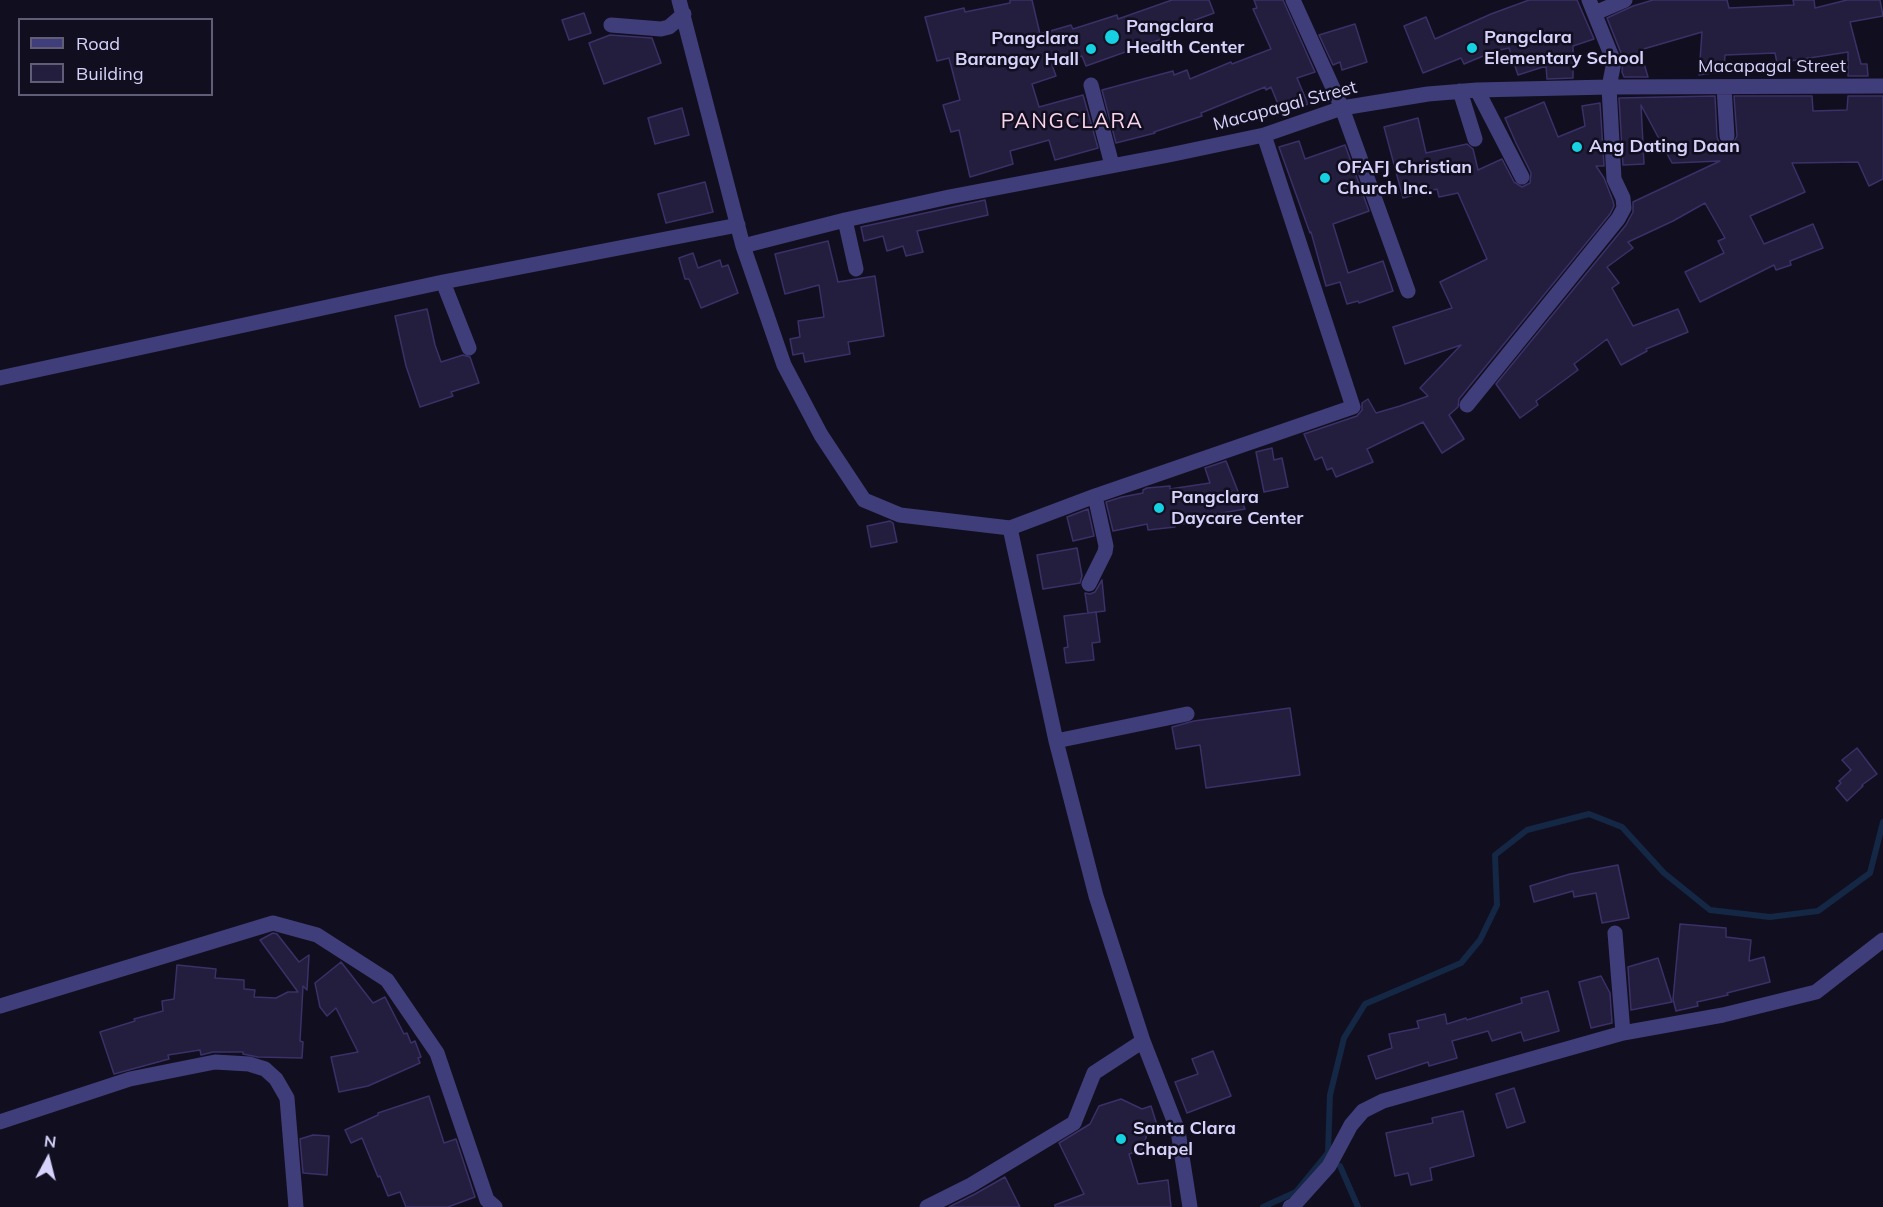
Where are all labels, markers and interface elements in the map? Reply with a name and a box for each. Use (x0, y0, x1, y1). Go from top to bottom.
place label: Pangclara Health Center (1126, 16, 1244, 58)
legend (18, 18, 213, 96)
place label: Pangclara Elementary School (1484, 27, 1644, 70)
place label: Pangclara Barangay Hall (955, 28, 1079, 70)
marker: Pangclara Health Center (1103, 28, 1121, 46)
text: Road (76, 32, 120, 55)
marker: Pangclara Elementary School (1465, 41, 1479, 55)
marker: Pangclara Barangay Hall (1084, 42, 1098, 56)
street label: Macapagal Street (1698, 56, 1846, 78)
text: Building (76, 62, 144, 85)
street label: Macapagal Street (1211, 76, 1359, 136)
district label: PANGCLARA (1001, 109, 1143, 135)
place label: Ang Dating Daan (1589, 136, 1740, 158)
marker: Ang Dating Daan (1570, 140, 1584, 154)
place label: OFAFJ Christian Church Inc. (1337, 157, 1472, 200)
marker: OFAFJ Christian Church Inc. (1318, 171, 1332, 185)
place label: Pangclara Daycare Center (1171, 487, 1303, 530)
marker: Pangclara Daycare Center (1152, 501, 1166, 515)
place label: Santa Clara Chapel (1133, 1118, 1236, 1160)
north arrow (18, 1129, 78, 1189)
text: N (43, 1130, 57, 1152)
marker: Santa Clara Chapel (1114, 1132, 1128, 1146)

